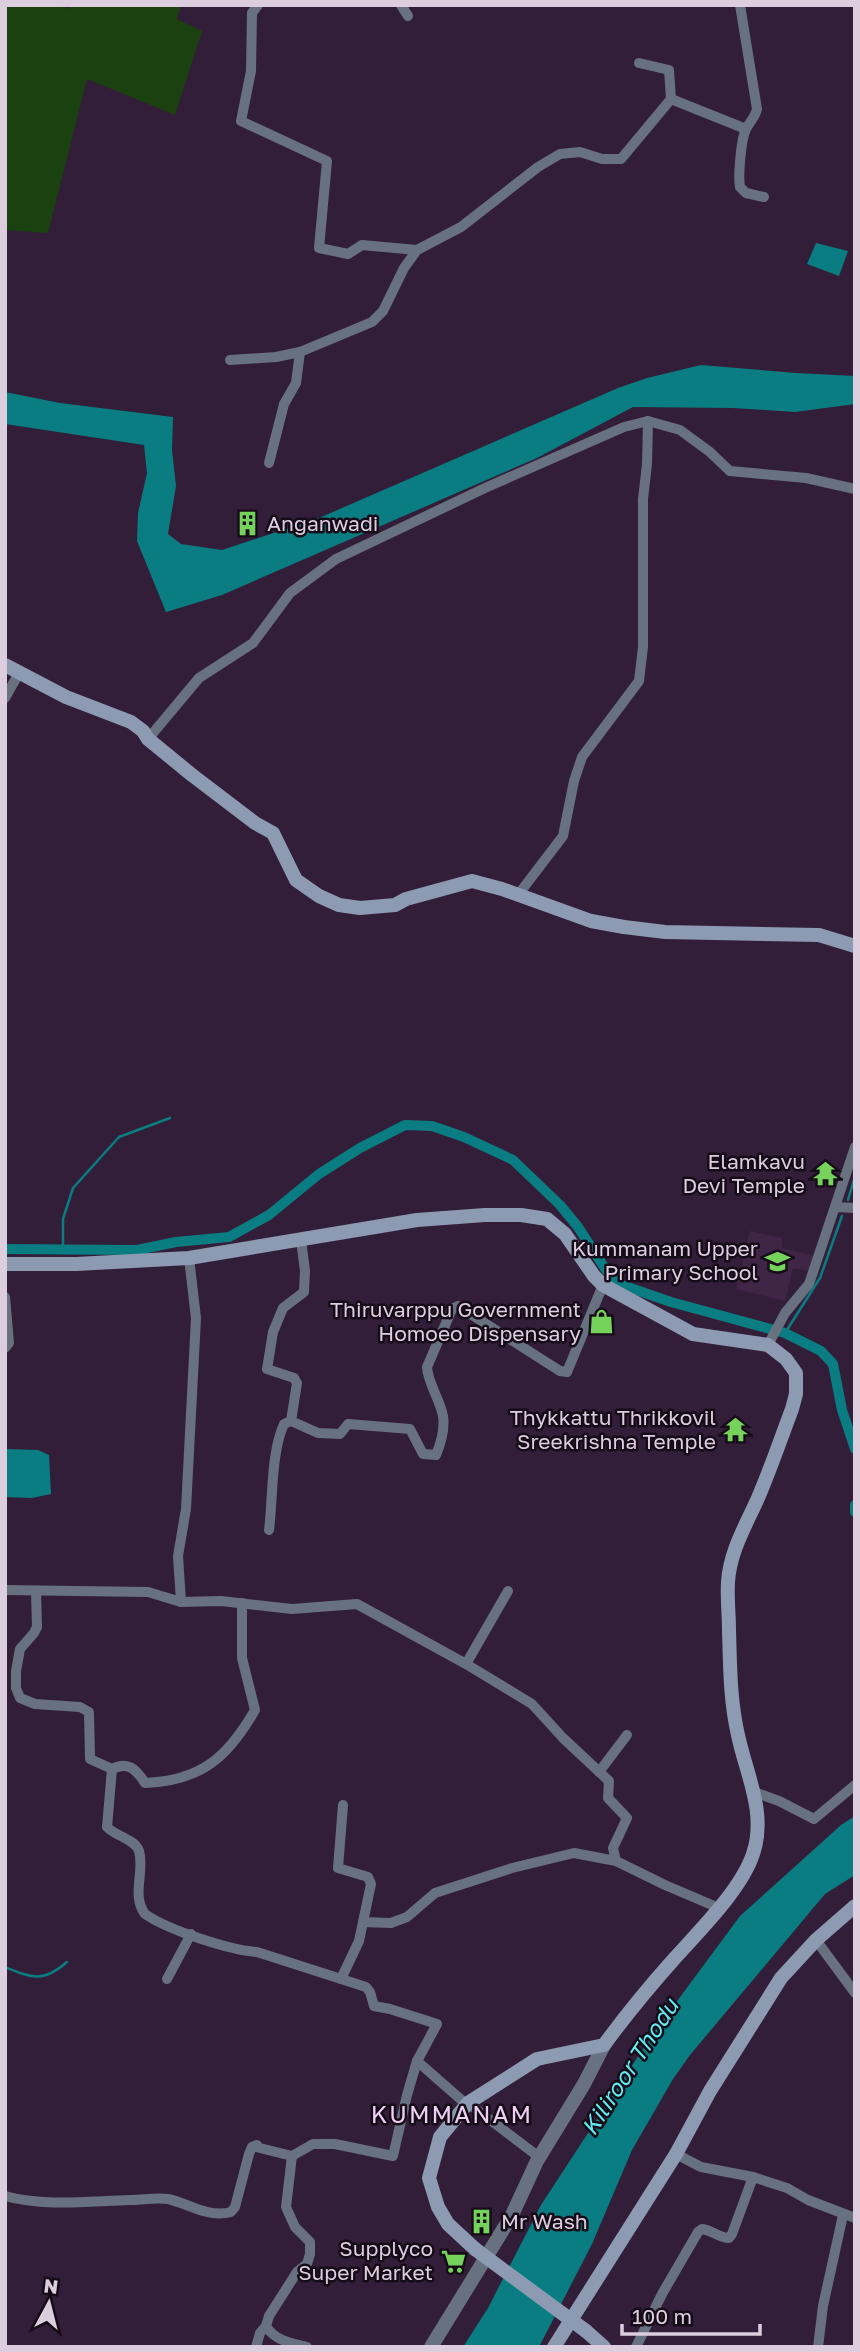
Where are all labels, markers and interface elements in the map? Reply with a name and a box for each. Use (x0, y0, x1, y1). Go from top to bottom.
building icon: Anganwadi (233, 510, 261, 538)
place label: Anganwadi (267, 510, 378, 536)
place label: Elamkavu Devi Temple (682, 1148, 805, 1198)
temple icon: Elamkavu Devi Temple (811, 1160, 839, 1188)
place label: Kummanam Upper Primary School (572, 1235, 758, 1285)
school or university icon: Kummanam Upper Primary School (764, 1247, 792, 1275)
place label: Thiruvarppu Government Homoeo Dispensary (330, 1296, 581, 1346)
shop icon: Thiruvarppu Government Homoeo Dispensary (587, 1308, 615, 1336)
place label: Thykkattu Thrikkovil Sreekrishna Temple (510, 1404, 716, 1454)
temple icon: Thykkattu Thrikkovil Sreekrishna Temple (722, 1416, 750, 1444)
water label: Kiliroor Thodu (575, 1991, 685, 2140)
district label: KUMMANAM (371, 2099, 533, 2128)
building icon: Mr Wash (467, 2208, 495, 2236)
place label: Mr Wash (501, 2208, 588, 2234)
place label: Supplyco Super Market (298, 2235, 433, 2285)
supermarket icon: Supplyco Super Market (439, 2247, 467, 2275)
north arrow (14, 2268, 84, 2338)
text: N (43, 2273, 60, 2298)
scale bar (622, 2292, 760, 2336)
text: 100 m (632, 2303, 692, 2329)

